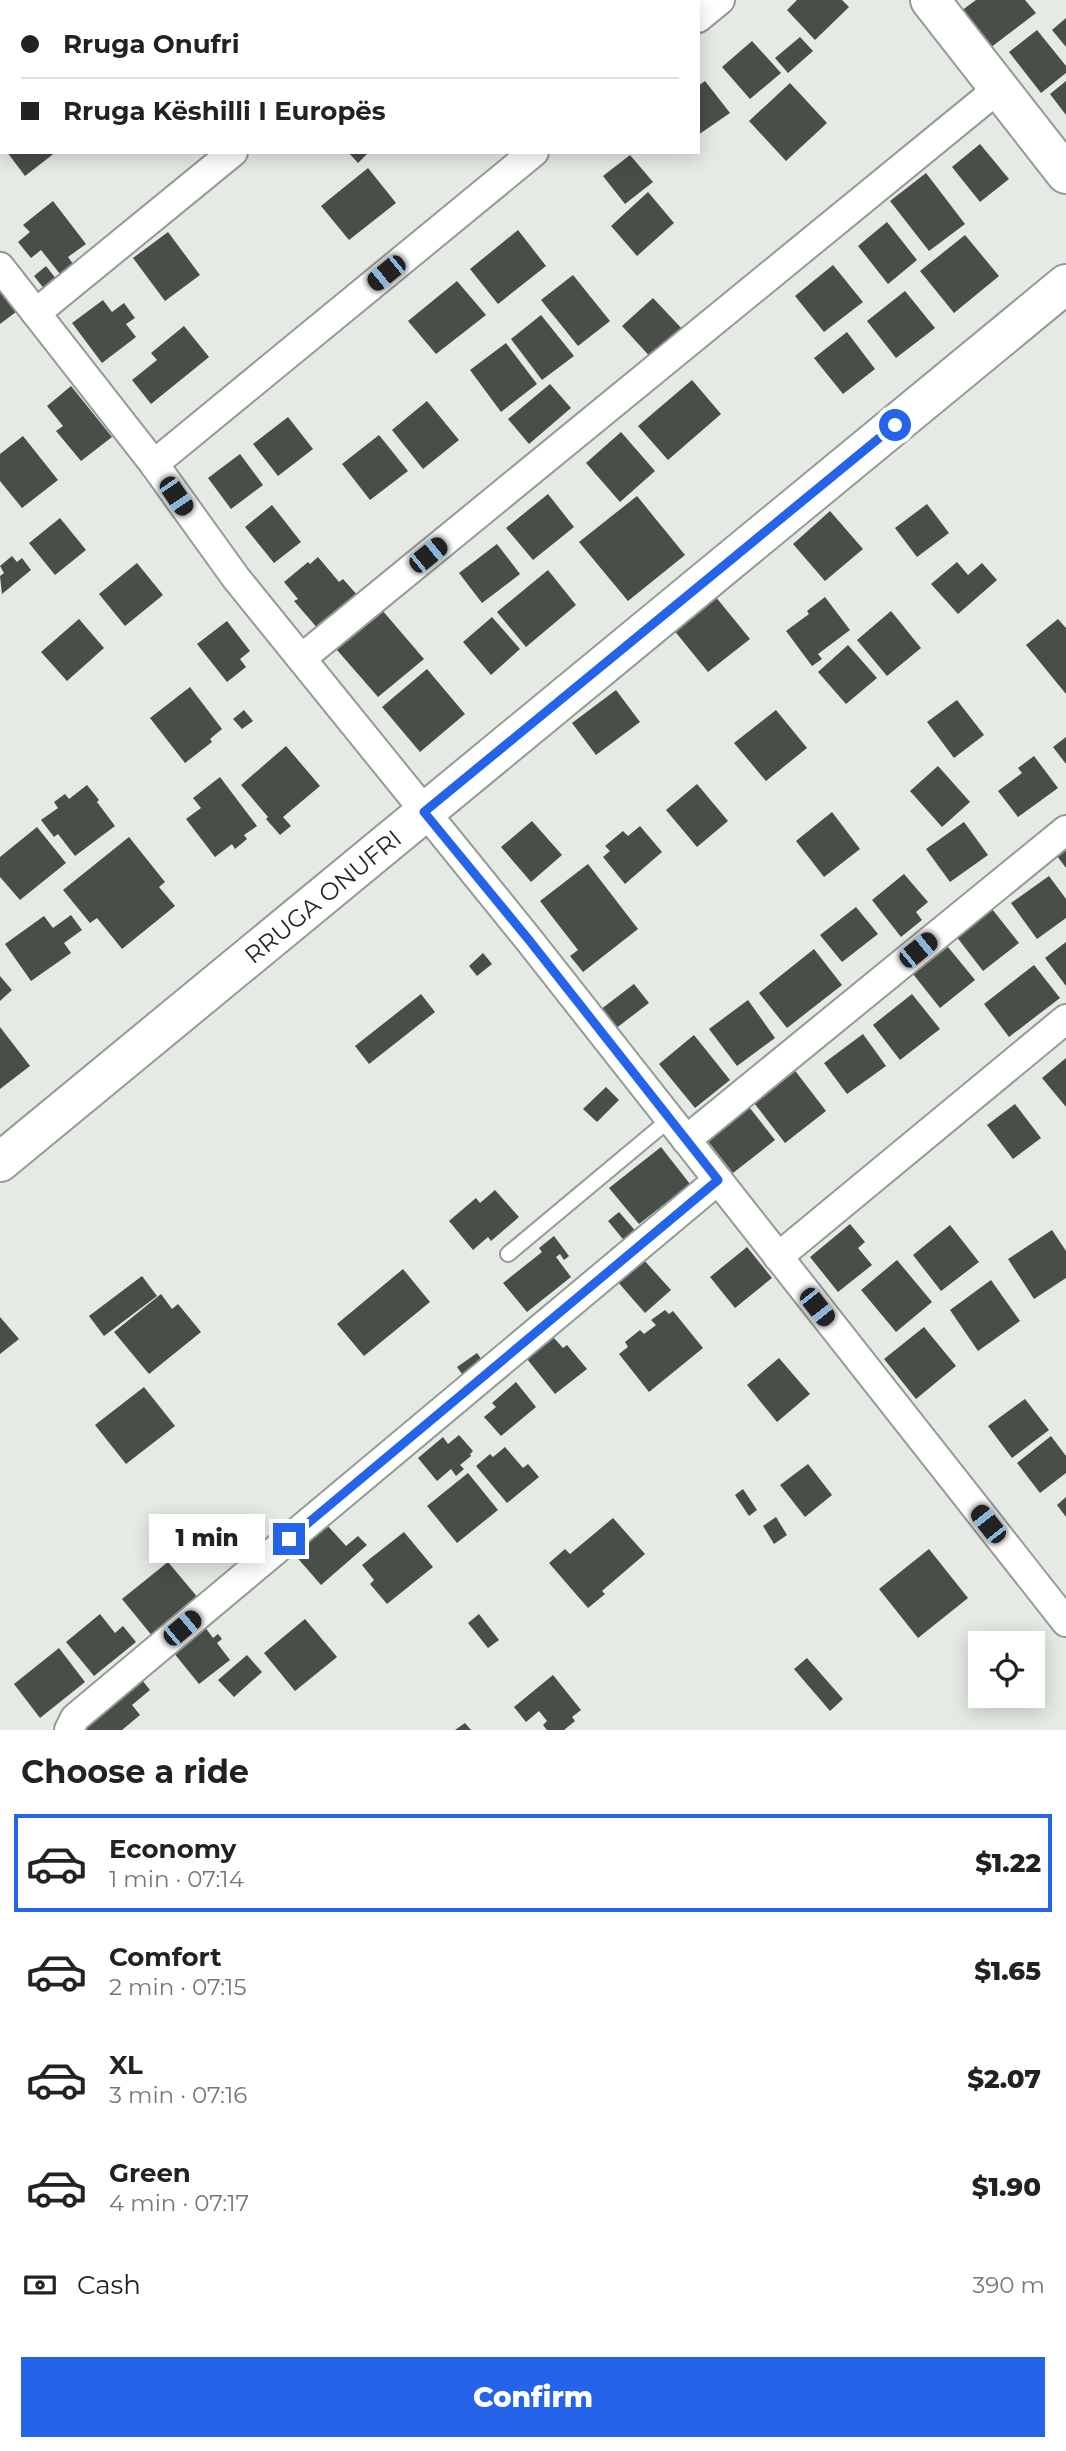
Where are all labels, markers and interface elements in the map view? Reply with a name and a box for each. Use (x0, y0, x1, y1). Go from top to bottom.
text: Rruga Onufri (63, 28, 240, 60)
text: Rruga Këshilli I Europës (63, 95, 386, 127)
car (364, 252, 409, 294)
route start (879, 409, 911, 441)
car (156, 473, 197, 519)
car (406, 534, 451, 576)
street label: RRUGA ONUFRI (238, 823, 407, 969)
car (896, 929, 941, 971)
car (796, 1284, 839, 1330)
car (967, 1501, 1010, 1547)
callout: 1 min (149, 1514, 264, 1564)
route end (273, 1523, 305, 1555)
text: 1 min (175, 1524, 239, 1552)
car (160, 1606, 205, 1650)
map controls (968, 1631, 1045, 1708)
button: locate (968, 1631, 1045, 1708)
text: Choose a ride (21, 1752, 249, 1791)
icon: car (25, 1832, 88, 1895)
text: Economy (109, 1833, 236, 1865)
text: $1.22 (975, 1847, 1041, 1879)
text: 1 min · 07:14 (109, 1865, 244, 1893)
icon: car (25, 1940, 88, 2003)
text: Comfort (109, 1941, 221, 1973)
text: $1.65 (974, 1955, 1041, 1987)
text: 2 min · 07:15 (109, 1973, 246, 2001)
icon: car (25, 2048, 88, 2111)
text: XL (109, 2049, 143, 2081)
text: $2.07 (967, 2063, 1041, 2095)
text: 3 min · 07:16 (109, 2081, 247, 2109)
icon: car (25, 2156, 88, 2219)
text: Green (109, 2157, 191, 2189)
text: $1.90 (972, 2171, 1041, 2203)
text: 4 min · 07:17 (109, 2189, 249, 2217)
icon: cash (21, 2266, 59, 2304)
text: Cash (77, 2269, 141, 2301)
text: 390 m (972, 2271, 1045, 2299)
button: Confirm (21, 2357, 1045, 2437)

